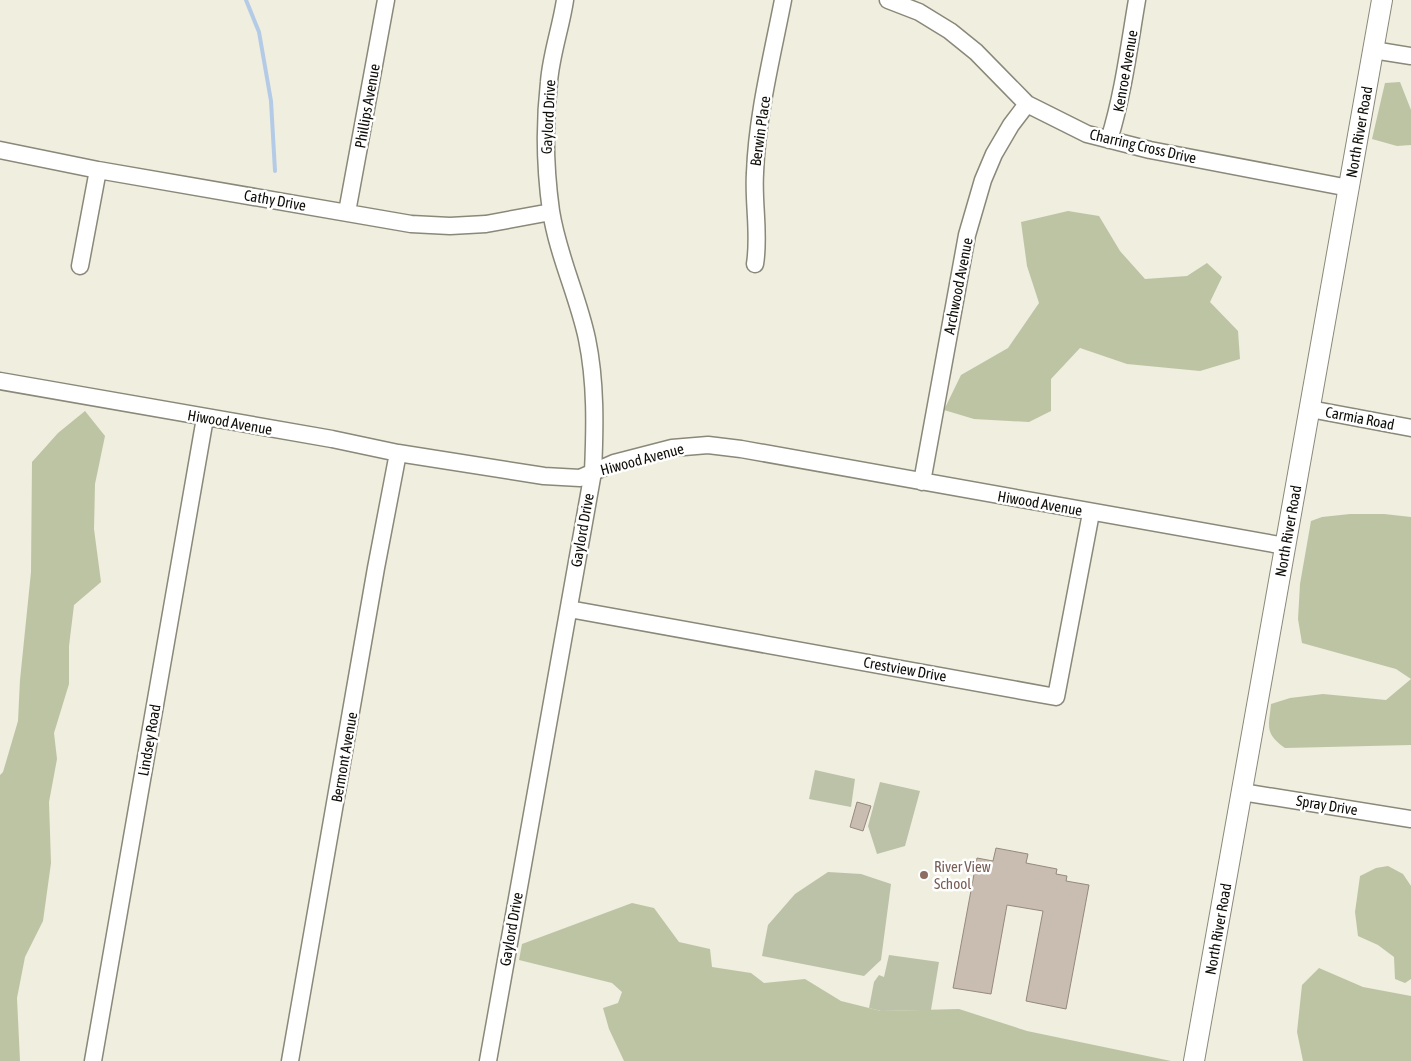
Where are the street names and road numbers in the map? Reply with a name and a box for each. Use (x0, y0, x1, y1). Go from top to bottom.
street label: Kenroe Avenue (1109, 28, 1141, 113)
street label: Phillips Avenue (351, 62, 383, 150)
street label: Gaylord Drive (538, 79, 558, 155)
street label: North River Road (1343, 85, 1375, 179)
street label: Berwin Place (747, 95, 773, 167)
street label: Charring Cross Drive (1088, 125, 1198, 167)
street label: Cathy Drive (243, 186, 308, 214)
street label: Archwood Avenue (940, 236, 976, 336)
street label: Carmia Road (1324, 403, 1396, 433)
street label: Hiwood Avenue (186, 406, 274, 438)
street label: Hiwood Avenue (598, 440, 686, 478)
street label: North River Road (1272, 484, 1304, 578)
street label: Hiwood Avenue (996, 487, 1084, 519)
street label: Gaylord Drive (567, 492, 597, 568)
street label: Crestview Drive (862, 653, 948, 685)
street label: Lindsey Road (134, 703, 164, 777)
street label: Bermont Avenue (328, 710, 360, 803)
street label: Spray Drive (1295, 792, 1359, 818)
street label: North River Road (1202, 882, 1234, 976)
street label: Gaylord Drive (496, 891, 526, 967)

